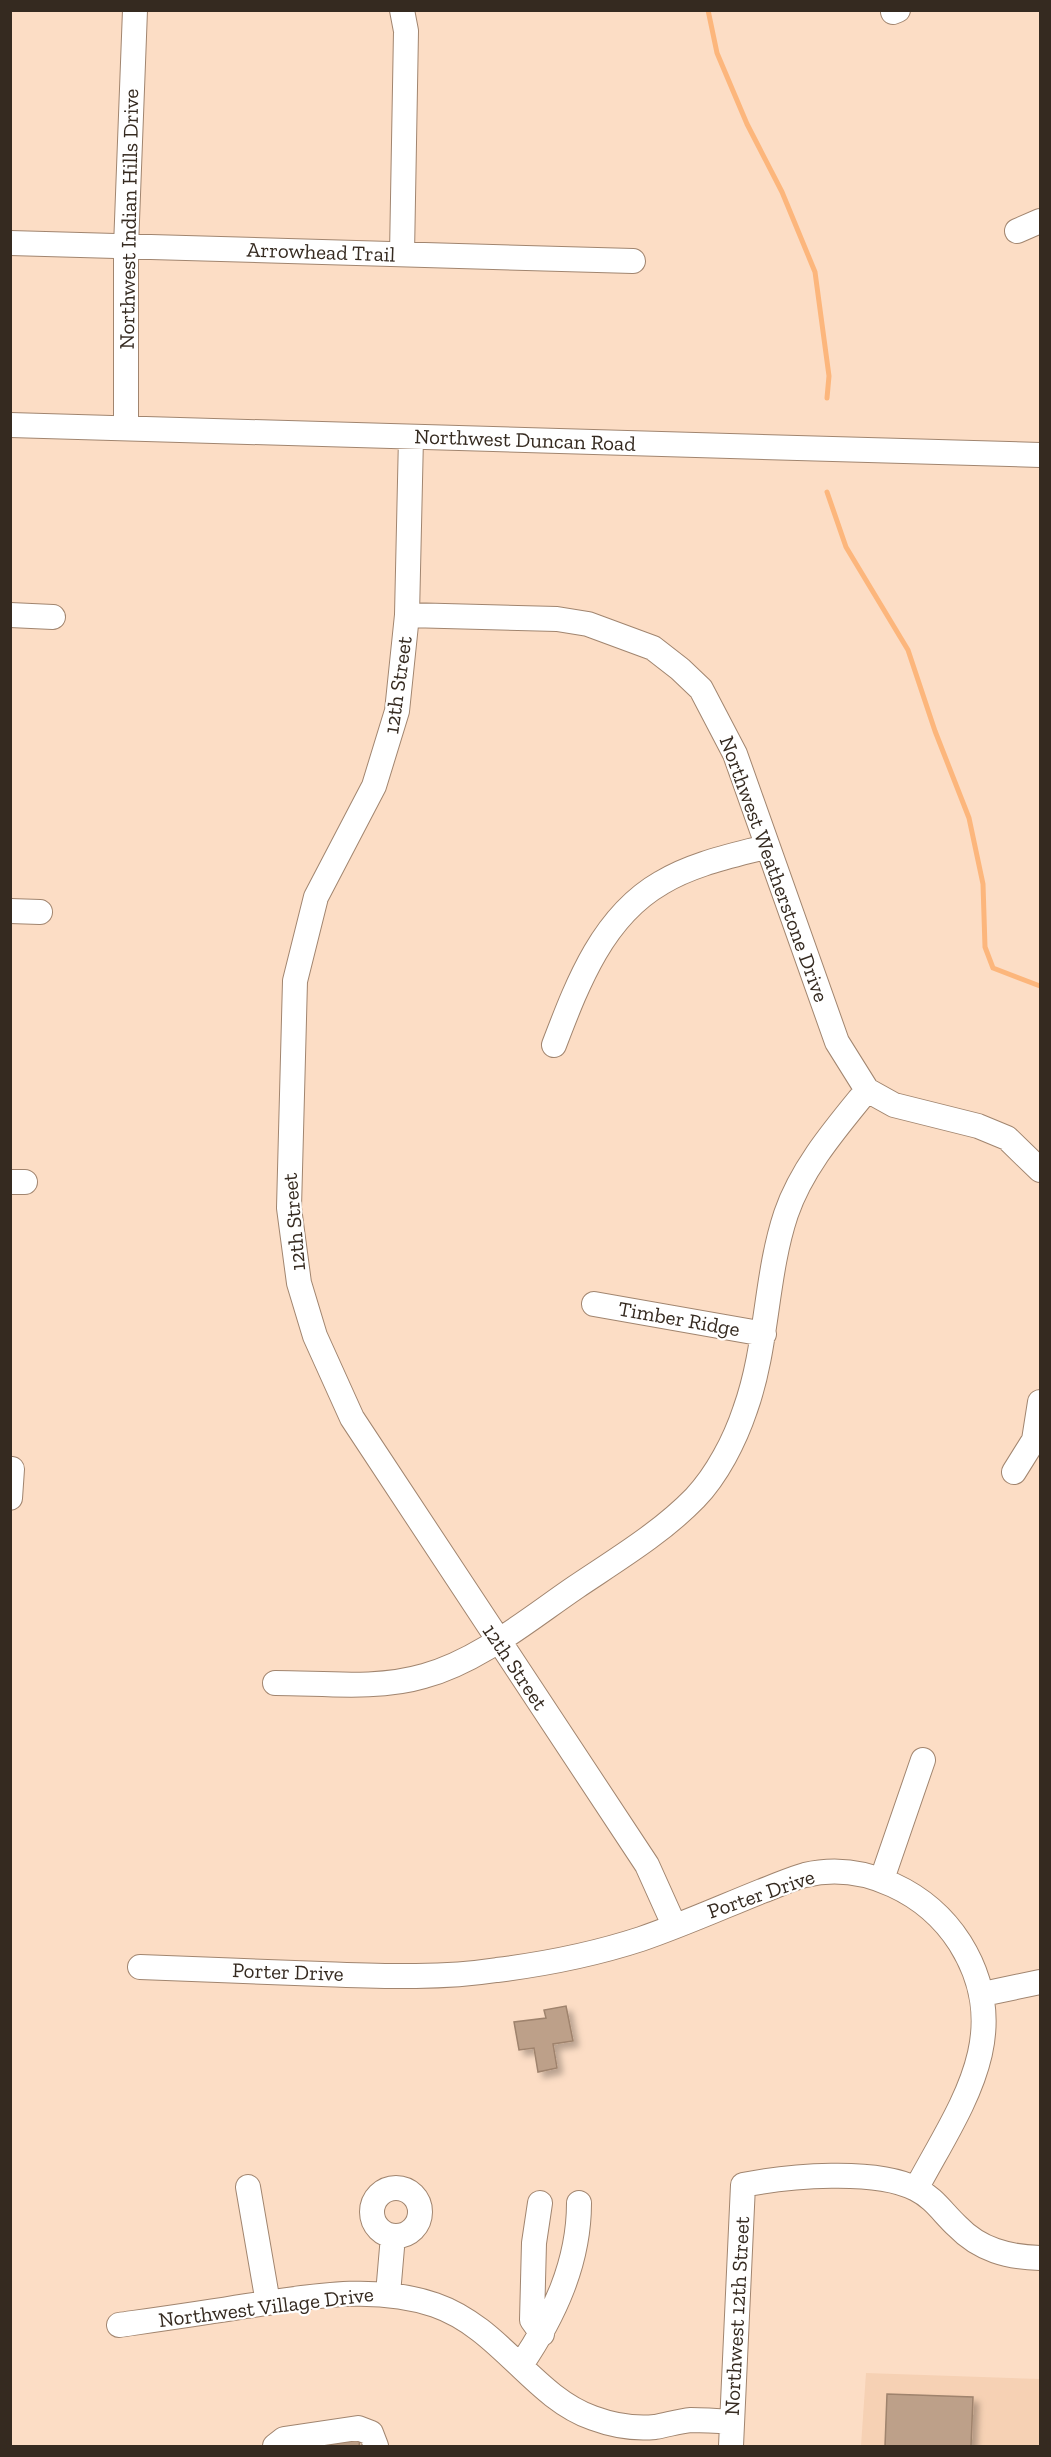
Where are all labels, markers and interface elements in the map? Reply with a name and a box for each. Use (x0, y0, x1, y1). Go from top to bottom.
street label: Northwest Indian Hills Drive (114, 88, 143, 350)
street label: Arrowhead Trail (246, 236, 396, 267)
street label: Northwest Duncan Road (414, 423, 637, 456)
street label: 12th Street (378, 634, 417, 735)
street label: Northwest Weatherstone Drive (715, 732, 834, 1005)
street label: 12th Street (277, 1172, 310, 1272)
street label: Timber Ridge (616, 1296, 742, 1342)
street label: 12th Street (478, 1619, 553, 1715)
street label: Porter Drive (704, 1864, 818, 1924)
street label: Porter Drive (232, 1957, 344, 1986)
street label: Northwest 12th Street (719, 2215, 754, 2416)
street label: Northwest Village Drive (157, 2281, 375, 2332)

